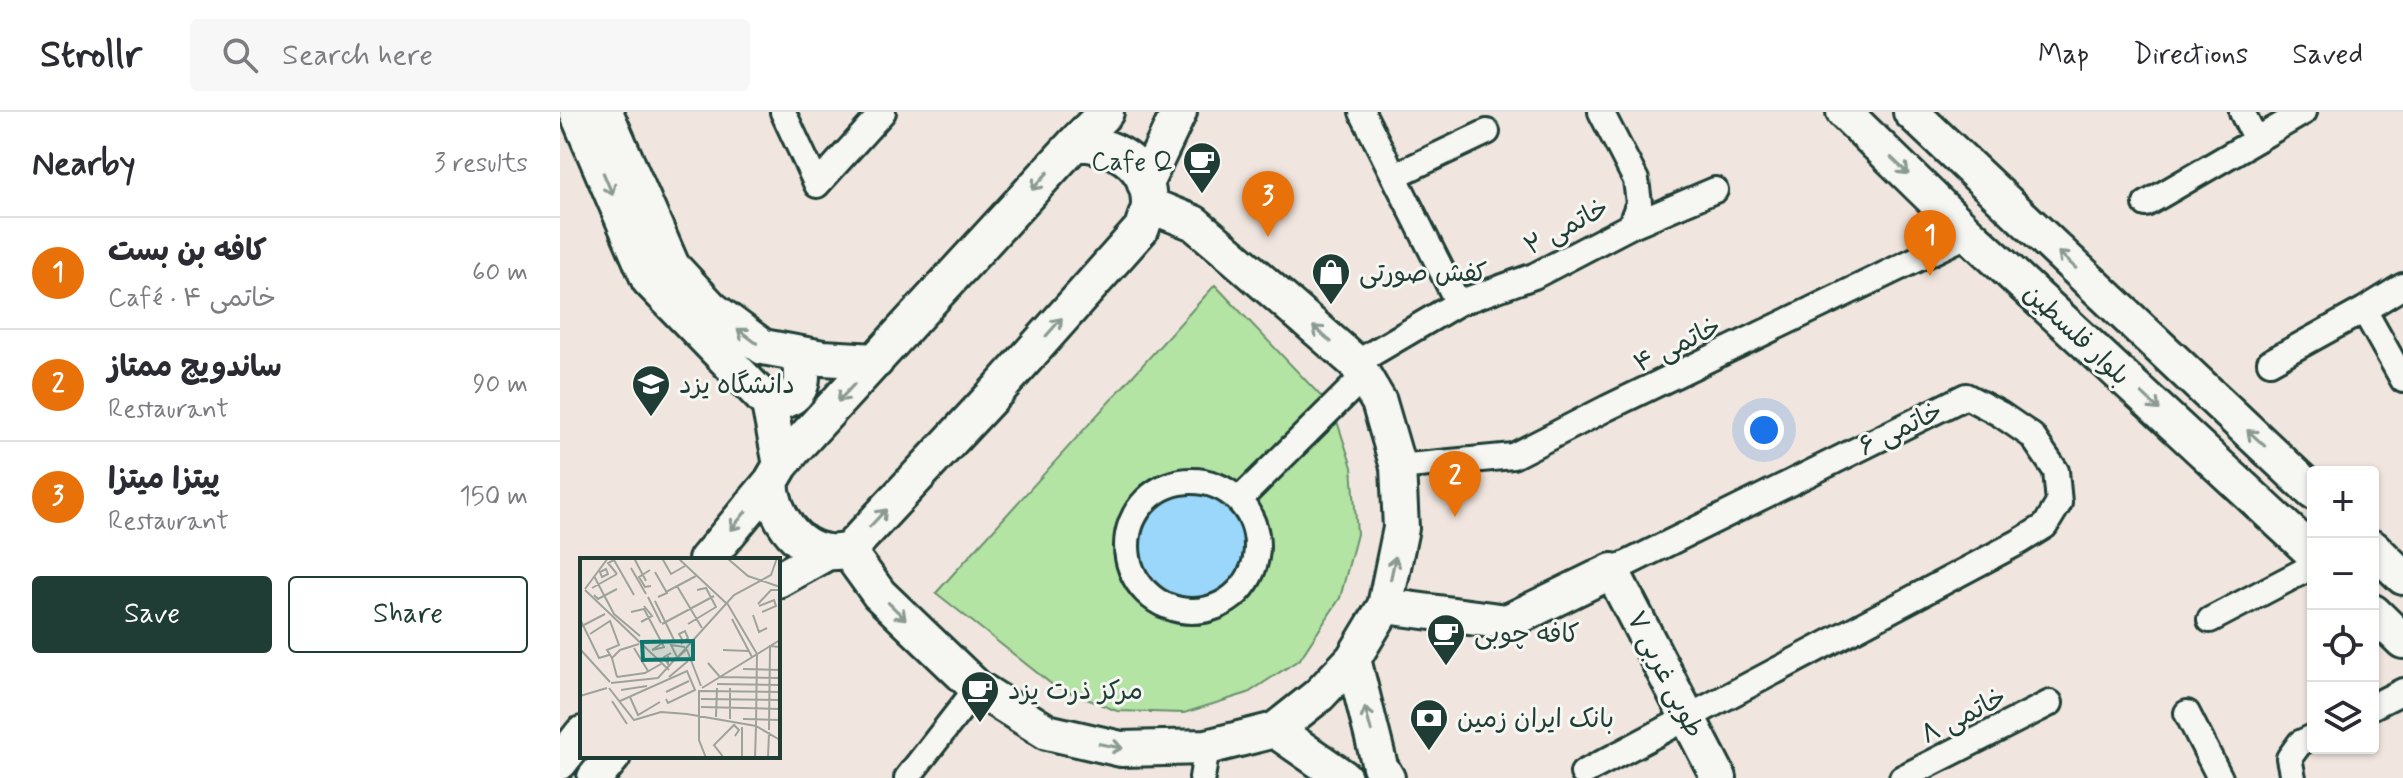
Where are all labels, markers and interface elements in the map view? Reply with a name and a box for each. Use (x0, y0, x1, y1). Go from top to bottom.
search box (190, 19, 750, 91)
text: Strollr (40, 31, 142, 80)
icon: search (218, 33, 262, 77)
text: Search here (282, 36, 433, 75)
text: Map (2038, 37, 2089, 74)
text: Directions (2133, 37, 2248, 74)
text: Saved (2292, 37, 2363, 74)
cafe icon: Cafe Q (1181, 140, 1223, 195)
text: Nearby (32, 142, 136, 187)
place label: Cafe Q (1091, 146, 1174, 180)
text: 3 results (434, 147, 528, 181)
one-way arrow (1890, 157, 1910, 176)
one-way arrow (601, 171, 616, 195)
one-way arrow (1031, 171, 1050, 191)
pin: 3 (1242, 171, 1294, 237)
street label: خاتمی ۲ (1519, 191, 1615, 264)
pin: 1 (1904, 210, 1956, 276)
text: کافه بن بست (108, 232, 267, 271)
one-way arrow (2057, 250, 2077, 269)
shop icon: کفش صورتی (1310, 251, 1352, 306)
text: 1 (52, 256, 64, 290)
text: 60 m (472, 256, 528, 290)
place label: کفش صورتی (1359, 257, 1487, 291)
street label: بلوار فلسطین (2015, 277, 2136, 394)
text: Café · خاتمی ۴ (108, 282, 276, 316)
street label: خاتمی ۴ (1629, 310, 1727, 382)
one-way arrow (1045, 318, 1063, 338)
one-way arrow (1313, 325, 1333, 343)
one-way arrow (737, 327, 758, 344)
text: ساندویچ ممتاز (108, 348, 282, 387)
school or university icon: دانشگاه یزد (630, 363, 672, 418)
text: 2 (52, 368, 64, 402)
text: 90 m (473, 368, 528, 402)
place label: دانشگاه یزد (679, 369, 795, 403)
one-way arrow (837, 383, 855, 403)
one-way arrow (2140, 392, 2160, 411)
text: Restaurant (108, 393, 229, 427)
street label: خاتمی ۶ (1853, 395, 1949, 465)
your location (1744, 410, 1784, 450)
one-way arrow (2247, 429, 2266, 448)
pin: 2 (1429, 451, 1481, 517)
text: پیتزا میتزا (108, 460, 220, 499)
map controls (2307, 466, 2379, 754)
button: + (2307, 466, 2379, 538)
text: 3 (52, 480, 64, 514)
text: 150 m (459, 480, 528, 514)
text: Restaurant (108, 505, 229, 539)
one-way arrow (869, 508, 888, 528)
one-way arrow (729, 510, 747, 531)
button: − (2307, 538, 2379, 610)
one-way arrow (1386, 556, 1401, 581)
inset map (580, 558, 780, 758)
button: Save (32, 576, 272, 653)
button: Share (288, 576, 528, 653)
one-way arrow (887, 601, 906, 620)
street label: طوبی غربی ۷ (1618, 606, 1711, 744)
button: locate (2307, 610, 2379, 682)
cafe icon: کافه چوبی (1425, 612, 1467, 667)
place label: کافه چوبی (1474, 618, 1580, 652)
cafe icon: مرکز ذرت یزد (959, 669, 1001, 724)
place label: مرکز ذرت یزد (1008, 675, 1143, 709)
street label: خاتمی ۸ (1915, 681, 2013, 753)
button: layers (2307, 682, 2379, 754)
bank icon: بانک ایران زمین (1408, 697, 1450, 752)
place label: بانک ایران زمین (1457, 703, 1614, 737)
one-way arrow (1360, 707, 1375, 733)
one-way arrow (1098, 740, 1124, 755)

